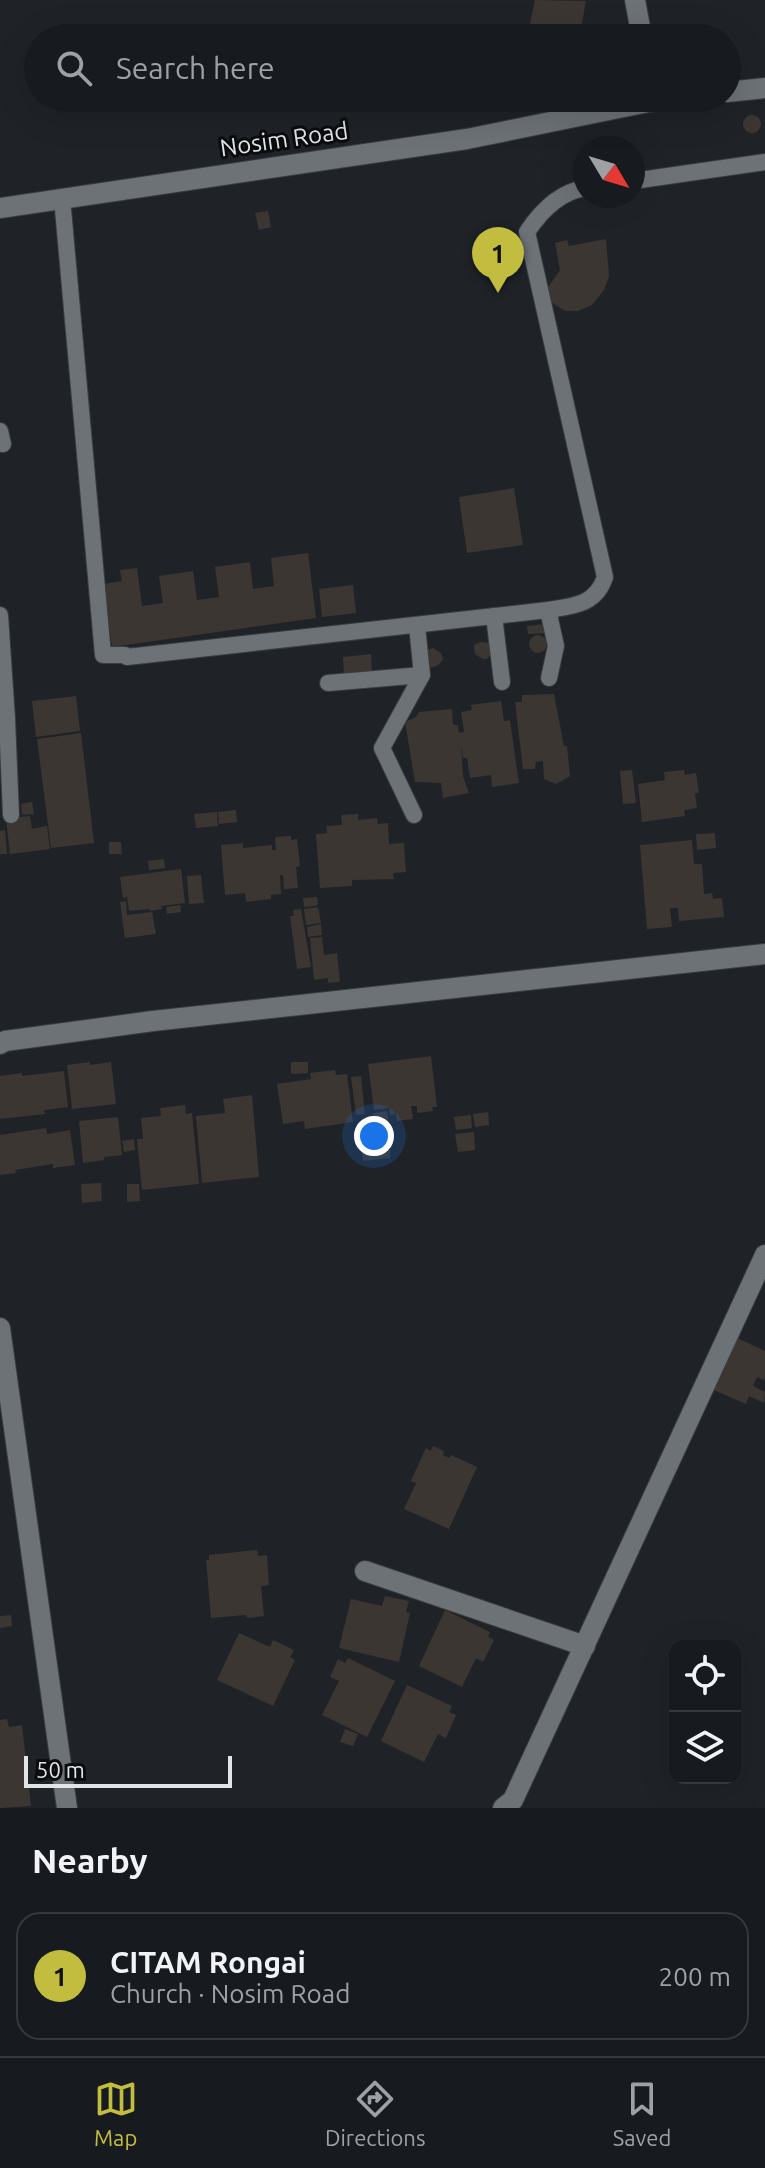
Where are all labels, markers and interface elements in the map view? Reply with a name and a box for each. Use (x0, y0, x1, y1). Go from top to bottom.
search box (24, 24, 741, 112)
icon: search (52, 46, 96, 90)
text: Search here (116, 51, 275, 85)
street label: Nosim Road (218, 117, 350, 161)
north arrow (573, 136, 645, 208)
pin: 1 (472, 227, 524, 293)
your location (354, 1116, 394, 1156)
map controls (669, 1640, 741, 1784)
button: locate (669, 1640, 741, 1712)
button: layers (669, 1712, 741, 1784)
scale bar (24, 1752, 232, 1788)
text: 50 m (36, 1757, 85, 1782)
text: Nearby (32, 1841, 147, 1879)
text: CITAM Rongai (110, 1945, 306, 1979)
text: 1 (53, 1962, 67, 1991)
text: 200 m (659, 1962, 731, 1991)
text: Church · Nosim Road (110, 1979, 350, 2008)
tab: Map (94, 2077, 138, 2150)
tab: Directions (325, 2077, 425, 2150)
tab: Saved (613, 2077, 671, 2150)

